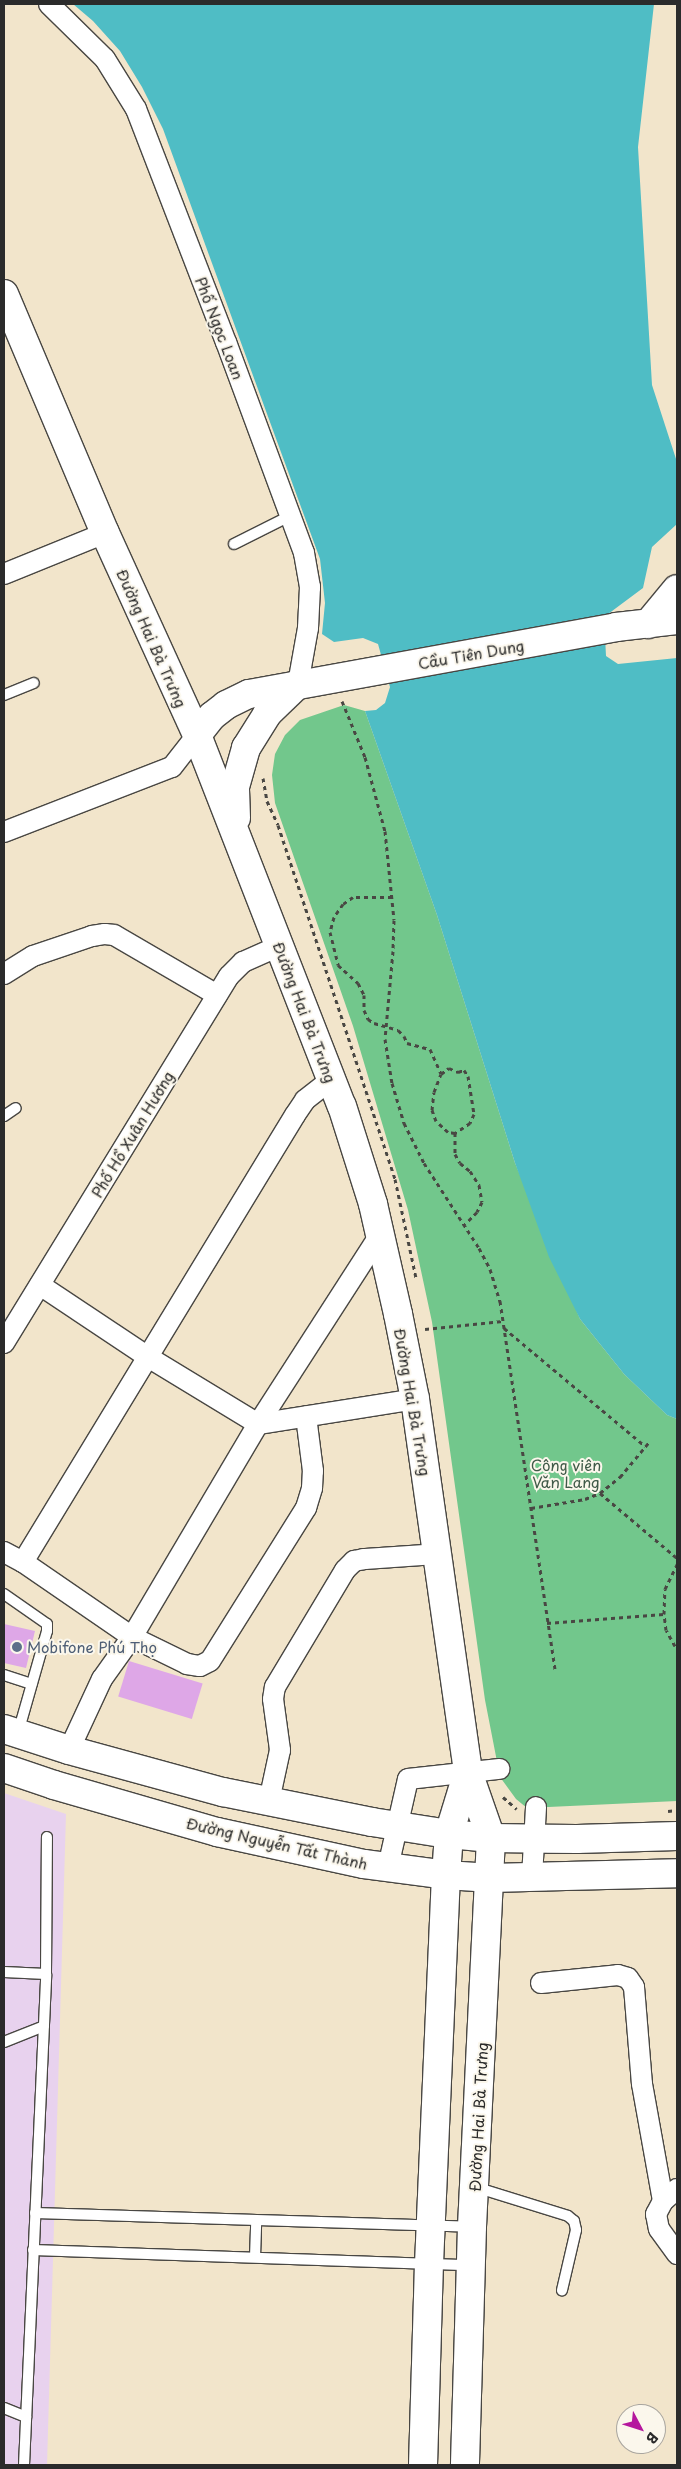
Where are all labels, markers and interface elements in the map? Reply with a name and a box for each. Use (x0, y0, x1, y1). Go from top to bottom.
street label: Phố Ngọc Loan (192, 274, 248, 382)
street label: Đường Hai Bà Trưng (113, 566, 191, 710)
street label: Cầu Tiên Dung (416, 636, 526, 672)
street label: Đường Hai Bà Trưng (270, 939, 340, 1085)
street label: Phố Hồ Xuân Hương (87, 1068, 177, 1200)
street label: Đường Hai Bà Trưng (391, 1327, 435, 1477)
park label: Công viên Văn Lang (531, 1455, 601, 1490)
place label: Mobifone Phú Thọ (27, 1638, 157, 1656)
marker: Mobifone Phú Thọ (11, 1641, 23, 1653)
street label: Đường Nguyễn Tất Thành (184, 1813, 370, 1873)
street label: Đường Hai Bà Trưng (465, 2042, 491, 2192)
north arrow (616, 2404, 666, 2454)
text: B (641, 2428, 663, 2449)

